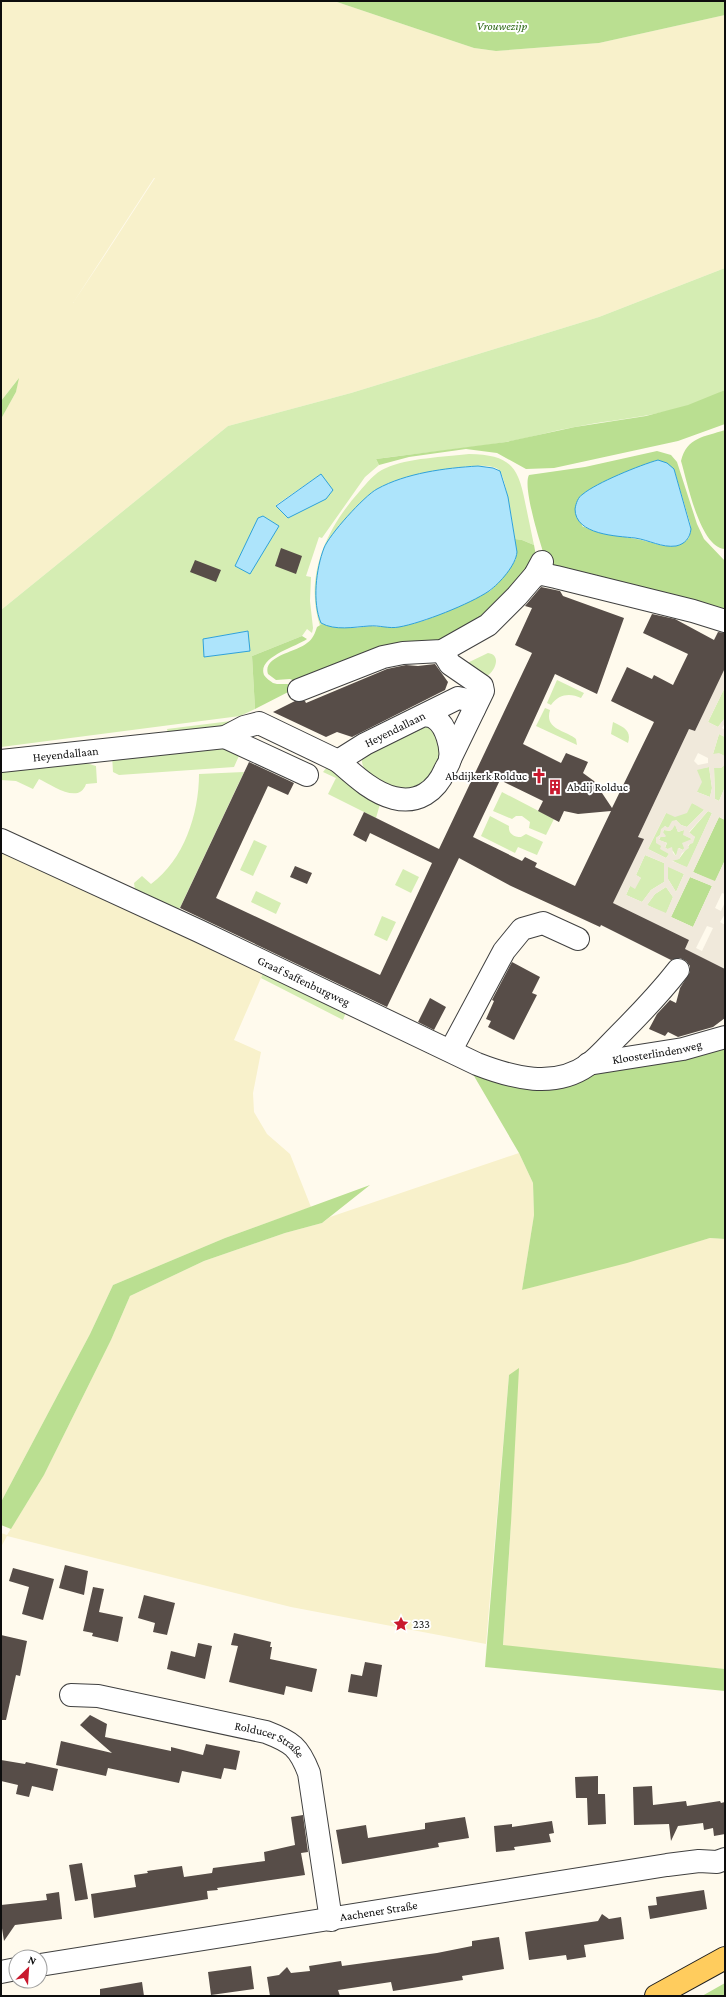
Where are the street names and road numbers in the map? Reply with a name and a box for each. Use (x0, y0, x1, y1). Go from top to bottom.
street label: Heyendallaan (362, 708, 428, 750)
street label: Heyendallaan (32, 744, 100, 765)
street label: Graaf Saffenburgweg (255, 953, 352, 1009)
street label: Kloosterlindenweg (611, 1037, 704, 1067)
street label: Rolducer Straße (233, 1718, 307, 1760)
street label: Aachener Straße (339, 1898, 419, 1924)

